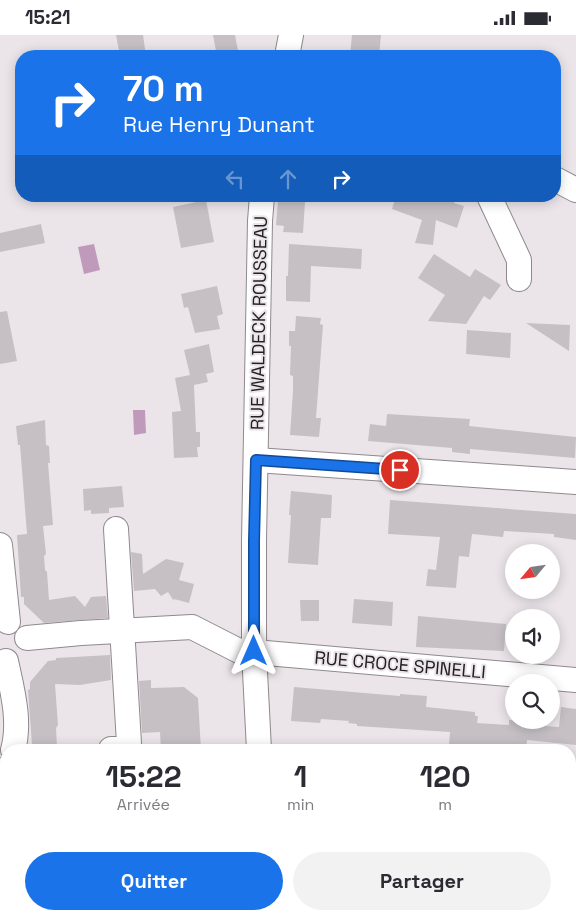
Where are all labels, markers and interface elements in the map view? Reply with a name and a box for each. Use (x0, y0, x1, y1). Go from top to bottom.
text: 15:21 (25, 5, 71, 30)
text: 70 m (123, 67, 204, 111)
icon: right (40, 70, 105, 135)
text: Rue Henry Dunant (123, 110, 315, 138)
icon: left (221, 165, 249, 193)
icon: ahead (274, 165, 302, 193)
icon: right (327, 165, 355, 193)
street label: RUE WALDECK ROUSSEAU (245, 216, 272, 430)
pin (379, 449, 421, 491)
icon: arrive (386, 456, 414, 484)
north arrow (505, 544, 560, 599)
map controls (505, 544, 560, 729)
button: sound (505, 609, 560, 664)
position arrow (227, 624, 279, 676)
street label: RUE CROCE SPINELLI (313, 646, 487, 683)
button: search (505, 674, 560, 729)
text: 15:22 (105, 757, 182, 796)
text: 1 (294, 757, 307, 796)
text: 120 (420, 757, 471, 796)
text: Arrivée (117, 794, 170, 815)
text: min (287, 794, 314, 815)
text: m (438, 794, 452, 815)
button: Quitter (25, 852, 283, 910)
button: Partager (293, 852, 551, 910)

